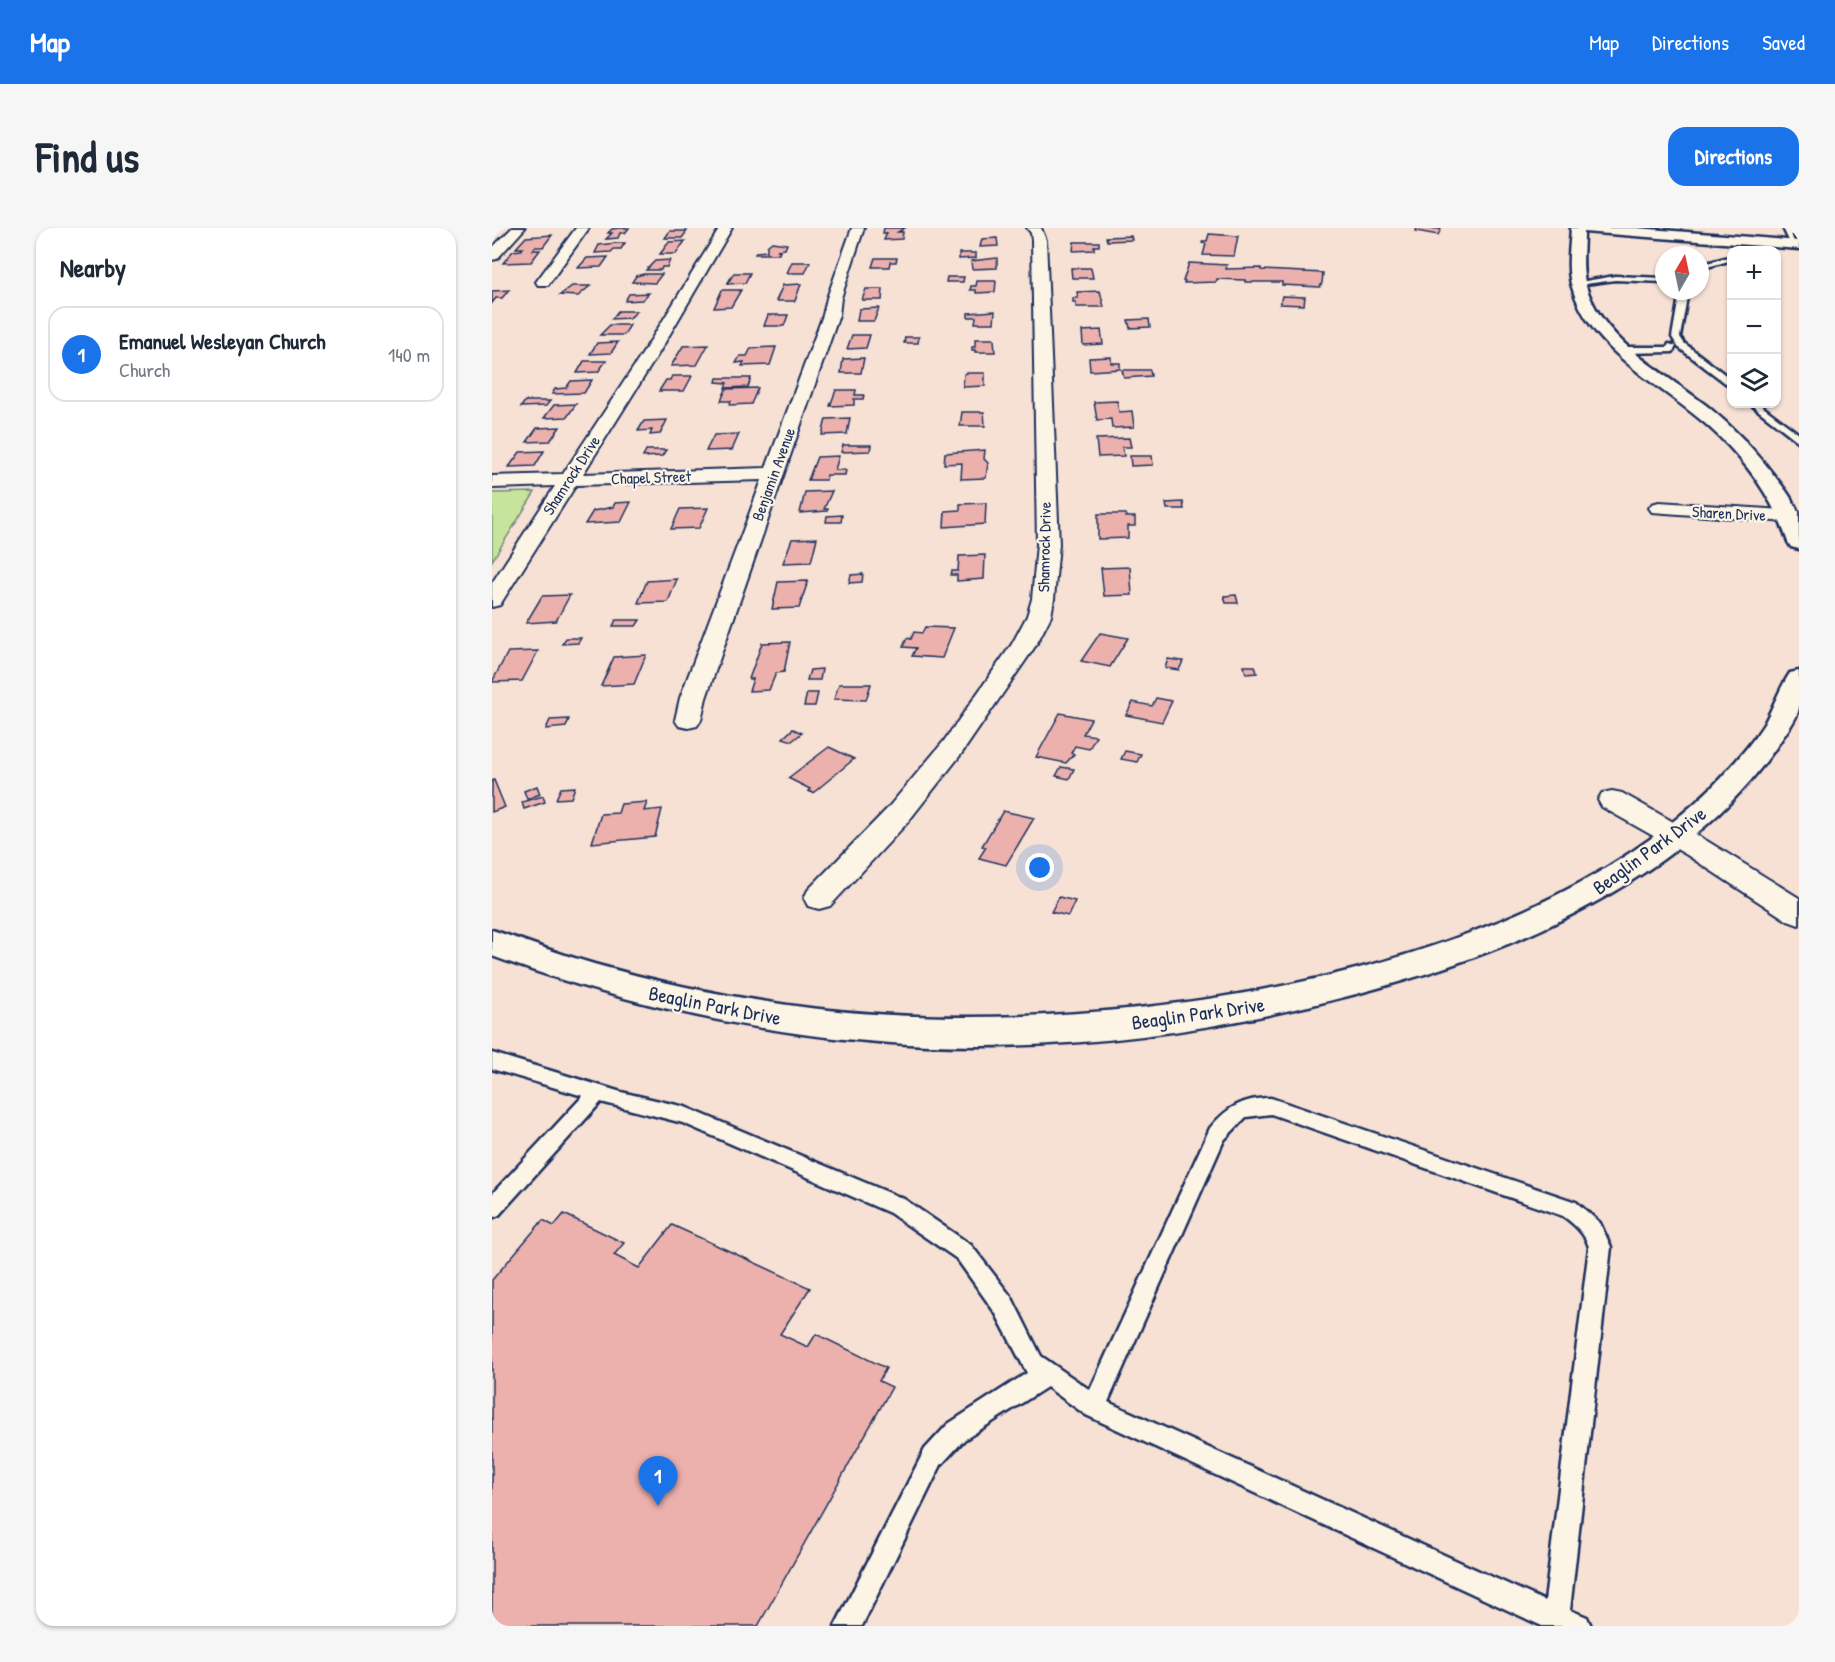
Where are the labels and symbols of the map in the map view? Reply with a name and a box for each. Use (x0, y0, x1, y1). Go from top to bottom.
north arrow (1655, 246, 1709, 300)
street label: Benjamin Avenue (746, 424, 800, 524)
street label: Shamrock Drive (537, 431, 605, 519)
street label: Chapel Street (611, 465, 692, 489)
street label: Sharen Drive (1692, 500, 1767, 526)
street label: Shamrock Drive (1032, 501, 1056, 592)
street label: Beaglin Park Drive (1587, 800, 1711, 900)
your location (1025, 853, 1054, 882)
street label: Beaglin Park Drive (647, 979, 783, 1031)
street label: Beaglin Park Drive (1130, 990, 1266, 1036)
pin: 1 (638, 1456, 678, 1506)

